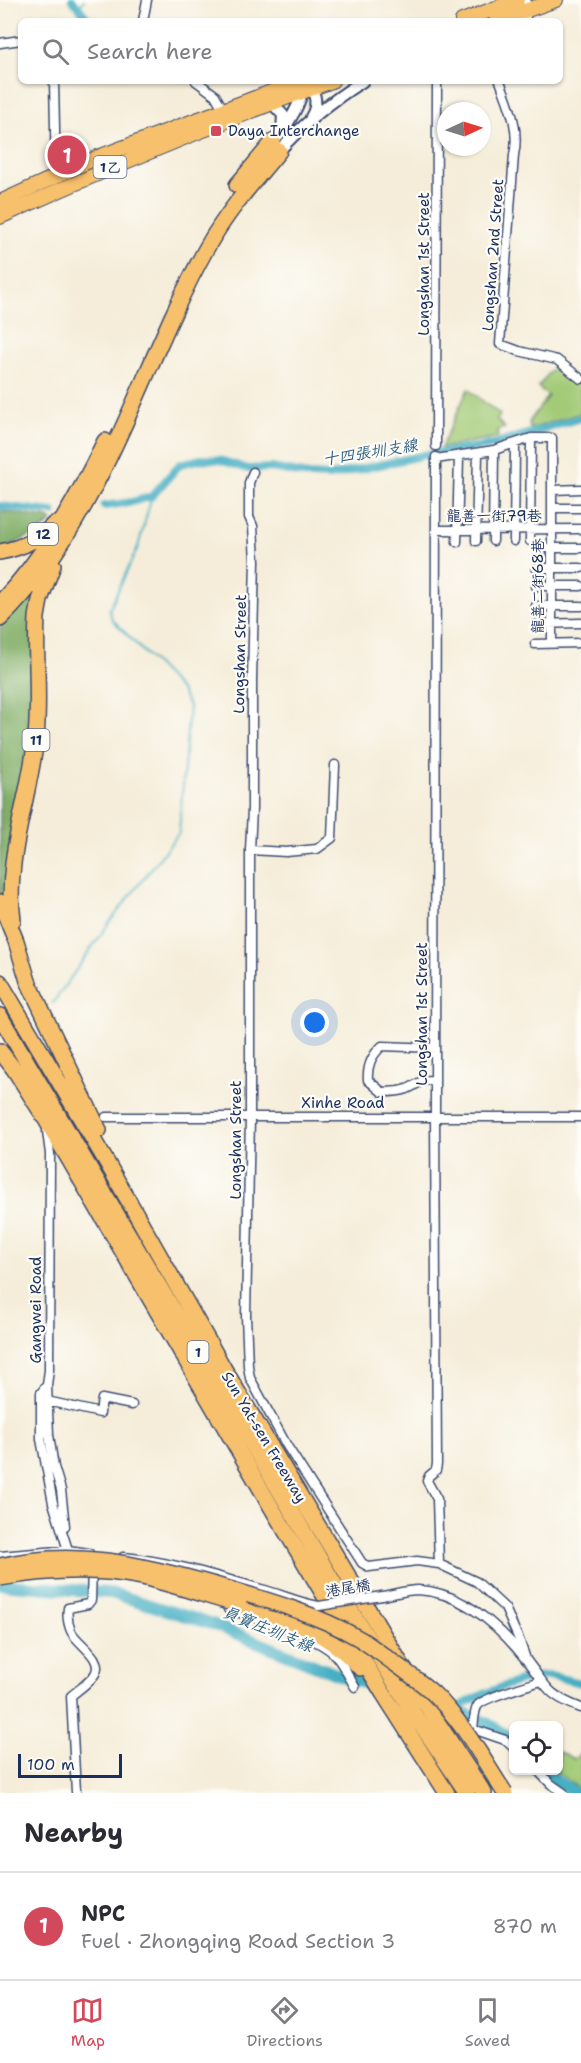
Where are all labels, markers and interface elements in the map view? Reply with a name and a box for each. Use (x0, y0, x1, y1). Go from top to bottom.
search box (18, 18, 563, 84)
icon: search (39, 35, 72, 68)
text: Search here (87, 37, 213, 66)
north arrow (437, 102, 491, 156)
place label: Daya Interchange (228, 121, 360, 141)
marker: Daya Interchange (209, 124, 223, 138)
pin: 1 (48, 132, 86, 178)
road number: 1乙 (94, 156, 126, 178)
street label: Longshan 2nd Street (478, 178, 508, 332)
street label: Longshan 1st Street (414, 192, 434, 336)
water label: 十四張圳支線 (321, 434, 420, 470)
street label: 龍善一街79巷 (446, 506, 542, 526)
road number: 12 (28, 523, 58, 545)
street label: 龍善二街68巷 (528, 538, 548, 634)
street label: Longshan Street (229, 594, 251, 714)
road number: 11 (22, 729, 50, 751)
street label: Longshan 1st Street (412, 942, 432, 1086)
your location (300, 1008, 329, 1037)
street label: Longshan Street (226, 1080, 246, 1200)
street label: Xinhe Road (301, 1093, 385, 1113)
street label: Gangwei Road (26, 1256, 46, 1363)
road number: 1 (188, 1341, 208, 1363)
street label: Sun Yat-sen Freeway (217, 1368, 311, 1506)
street label: 港尾橋 (324, 1575, 372, 1601)
water label: 員寶庄圳支線 (220, 1601, 317, 1657)
map controls (509, 1721, 563, 1775)
button: locate (509, 1721, 563, 1775)
scale bar (18, 1751, 122, 1778)
text: 100 m (27, 1754, 75, 1775)
text: Nearby (24, 1815, 123, 1850)
text: NPC (81, 1899, 125, 1928)
text: 1 (39, 1913, 48, 1939)
text: 870 m (493, 1913, 557, 1939)
text: Fuel · Zhongqing Road Section 3 (81, 1928, 395, 1954)
tab: Map (71, 1994, 105, 2051)
tab: Directions (247, 1994, 323, 2051)
tab: Saved (465, 1994, 510, 2051)

